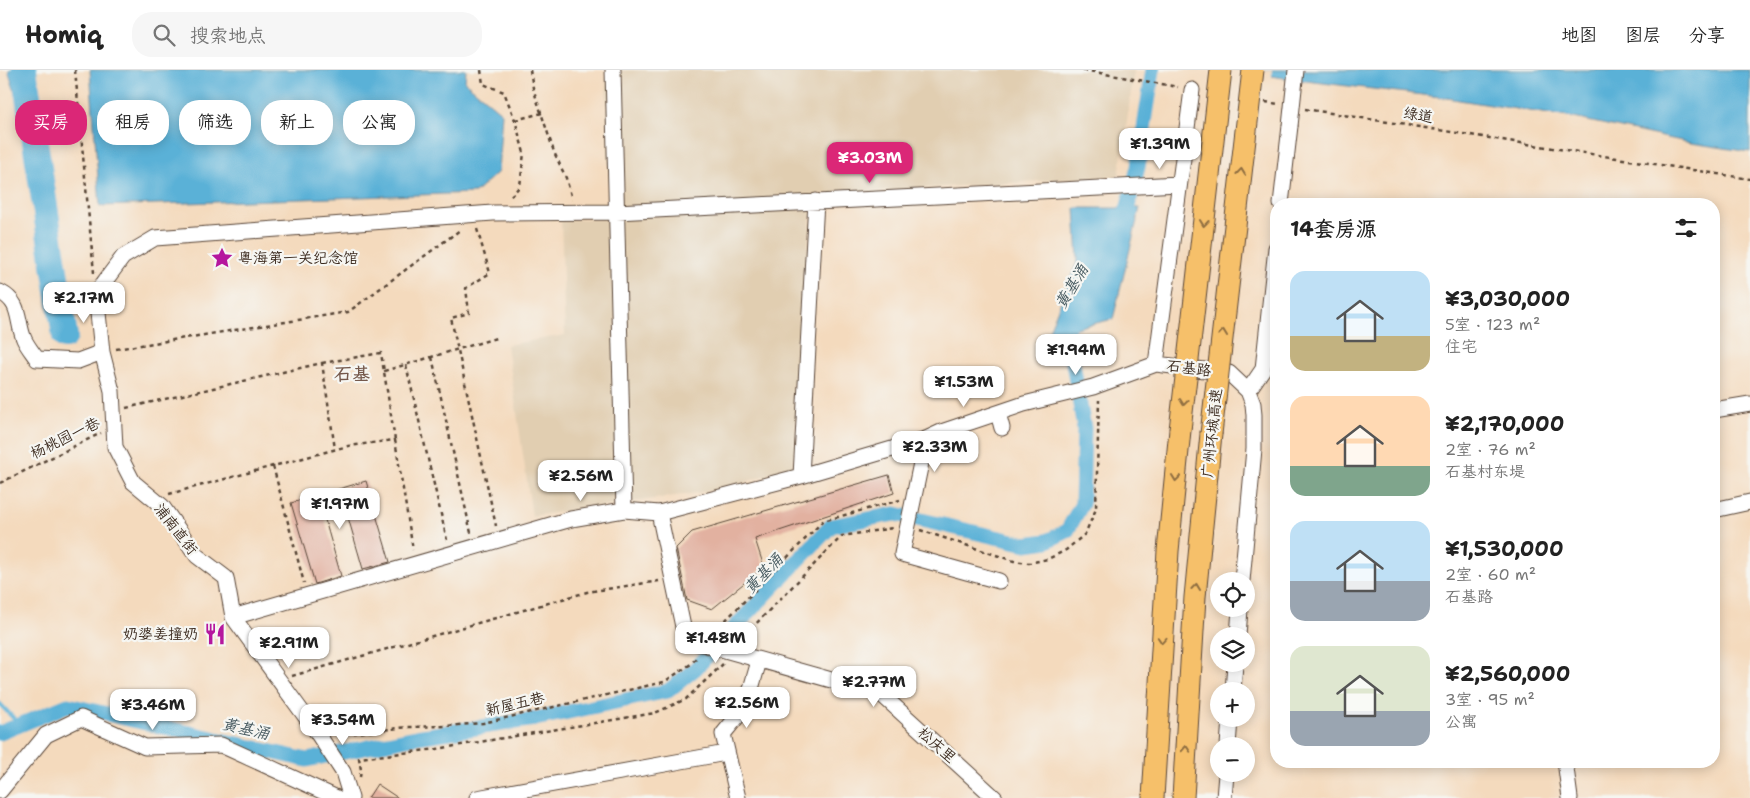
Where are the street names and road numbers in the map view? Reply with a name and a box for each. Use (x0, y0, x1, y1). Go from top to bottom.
street label: 绿道 (1402, 103, 1434, 127)
street label: 石基路 (1165, 355, 1213, 381)
street label: 广州环城高速 (1197, 387, 1227, 479)
street label: 杨桃园一巷 (27, 413, 103, 463)
street label: 浦南直街 (150, 499, 202, 559)
street label: 新屋五巷 (484, 688, 546, 720)
street label: 松庆里 (914, 723, 960, 767)

